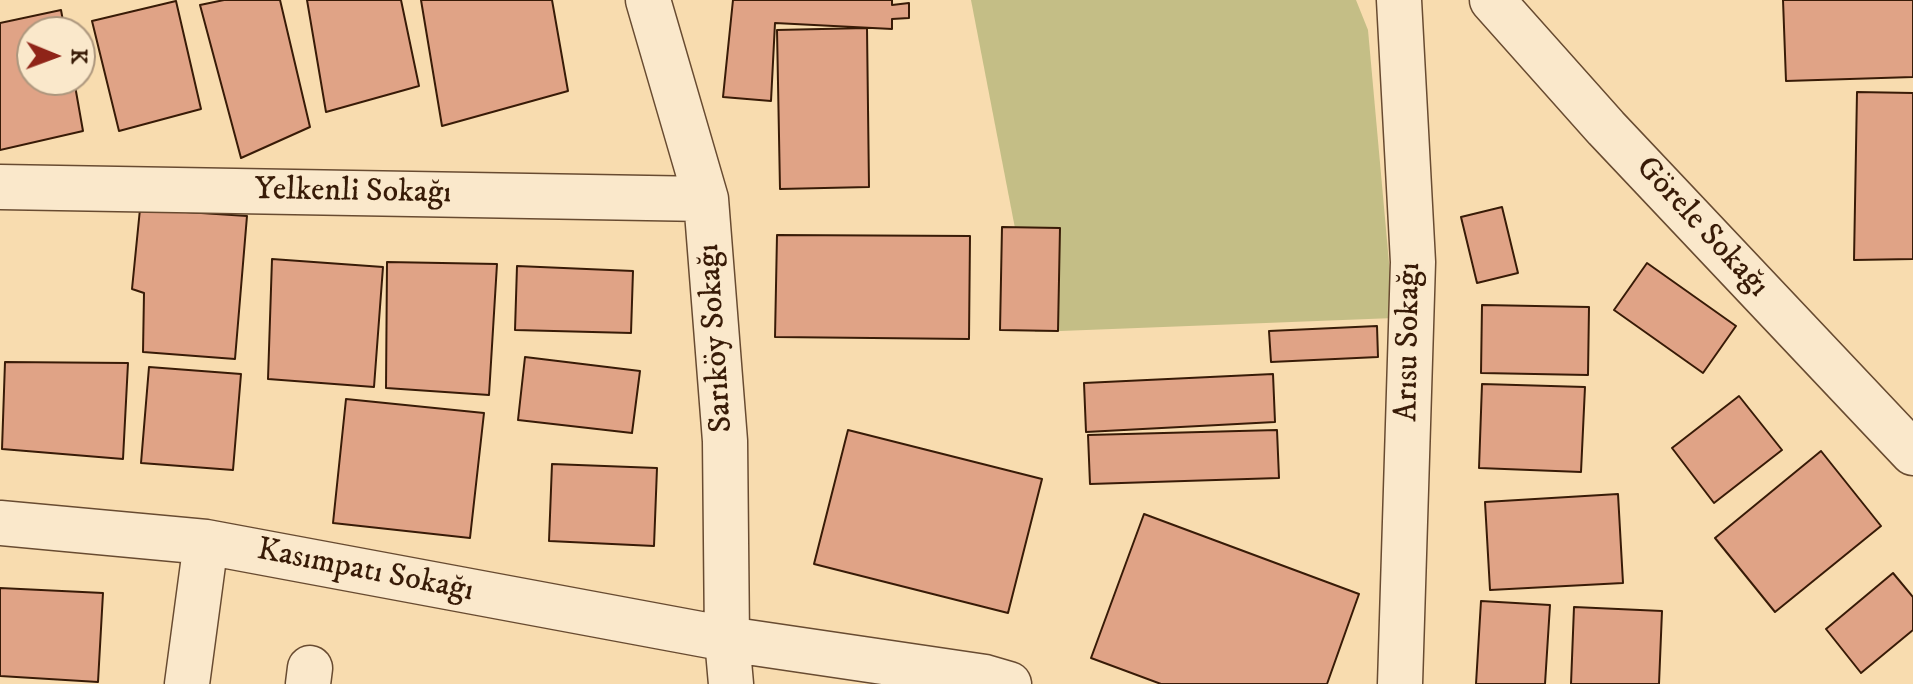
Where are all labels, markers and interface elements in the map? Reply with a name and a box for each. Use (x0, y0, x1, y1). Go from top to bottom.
north arrow (16, 16, 96, 96)
text: K (65, 48, 92, 64)
street label: Görele Sokağı (1626, 150, 1776, 306)
street label: Yelkenli Sokağı (254, 172, 452, 214)
street label: Sarıköy Sokağı (691, 242, 743, 434)
street label: Arısu Sokağı (1389, 262, 1431, 422)
street label: Kasımpatı Sokağı (254, 532, 476, 612)

